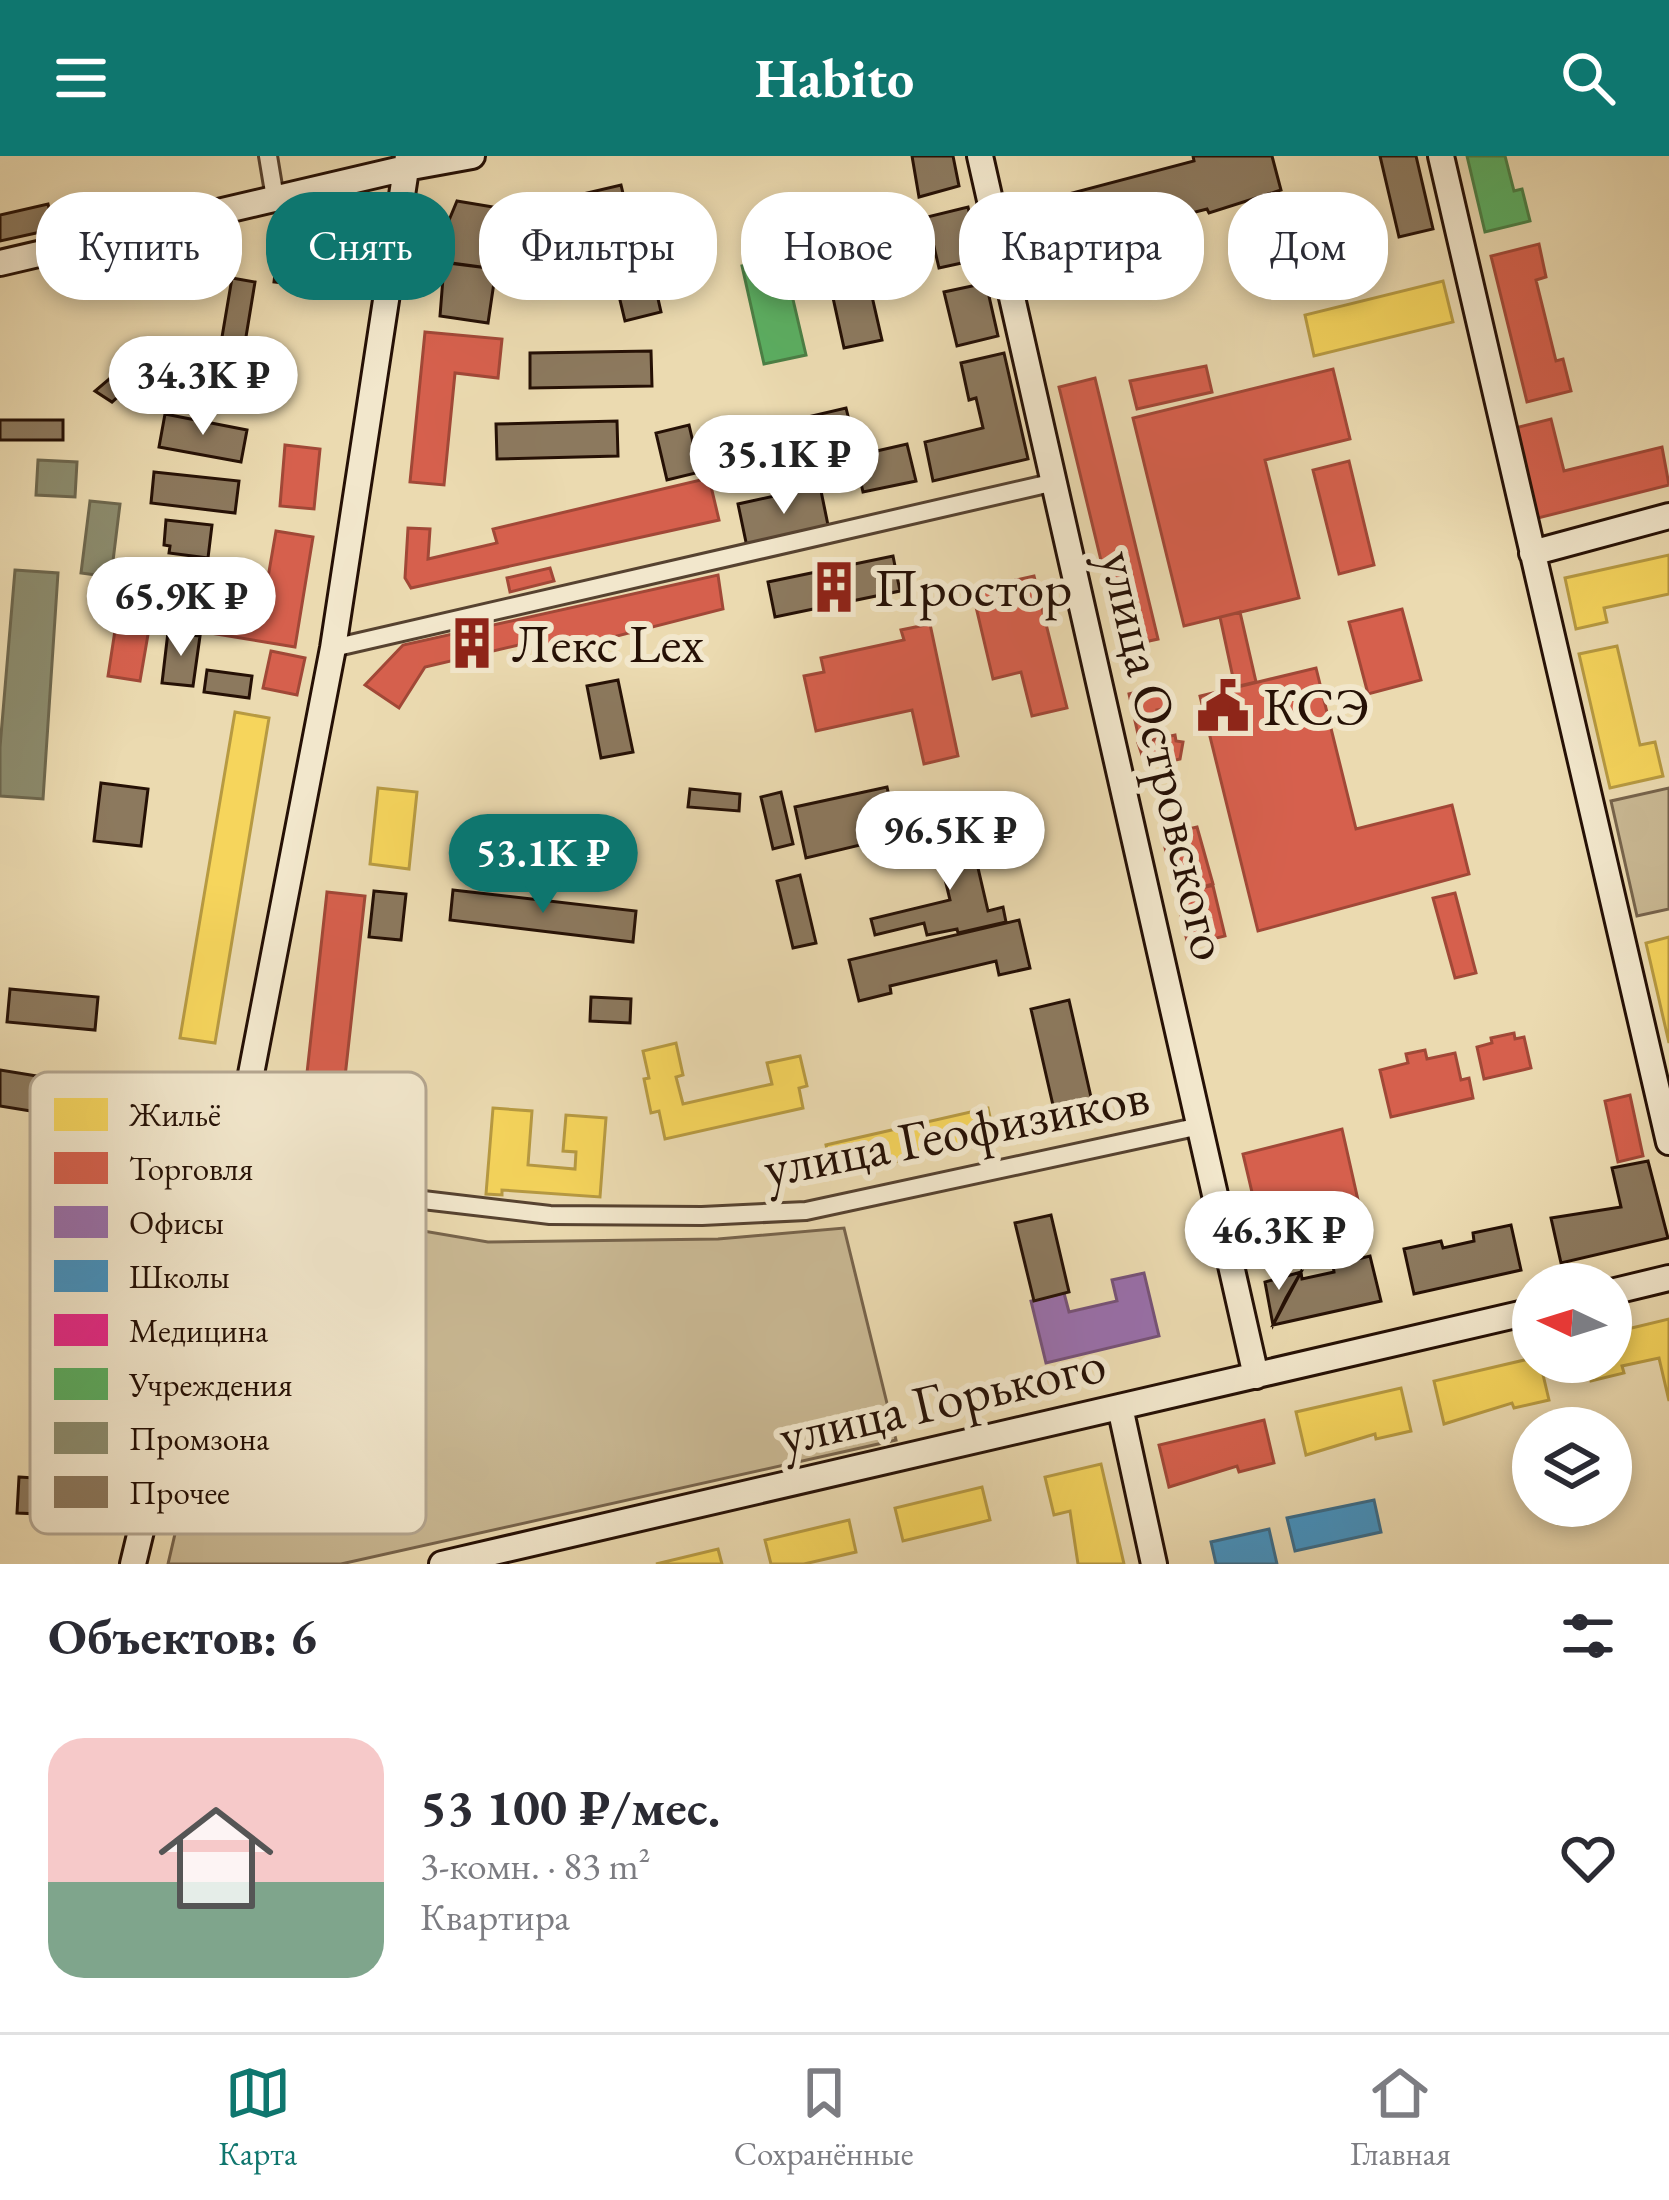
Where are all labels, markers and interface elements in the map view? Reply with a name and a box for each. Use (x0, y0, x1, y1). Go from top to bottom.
text: Habito (755, 43, 914, 113)
icon: menu (48, 45, 114, 111)
icon: search (1555, 45, 1621, 111)
chip: Купить (36, 192, 242, 300)
chip: Снять (266, 192, 455, 300)
chip: Фильтры (479, 192, 717, 300)
chip: Новое (741, 192, 935, 300)
chip: Квартира (959, 192, 1204, 300)
chip: Дом (1228, 192, 1388, 300)
pin: 34.3K ₽ (92, 336, 314, 438)
text: 34.3K ₽ (136, 349, 270, 400)
pin: 35.1K ₽ (673, 415, 895, 517)
text: 35.1K ₽ (717, 428, 851, 479)
street label: улица Островского (1085, 543, 1247, 967)
place label: Простор (874, 552, 1072, 622)
pin: 65.9K ₽ (70, 557, 292, 659)
building icon: Простор (805, 558, 863, 616)
text: 65.9K ₽ (114, 570, 248, 621)
place label: Лекс Lex (512, 608, 704, 678)
building icon: Лекс Lex (443, 614, 501, 672)
place label: КСЭ (1263, 671, 1370, 741)
public building icon: КСЭ (1194, 677, 1252, 735)
pin: 96.5K ₽ (839, 791, 1061, 893)
text: 96.5K ₽ (883, 804, 1017, 855)
pin: 53.1K ₽ (432, 814, 654, 916)
text: 53.1K ₽ (476, 827, 610, 878)
street label: улица Геофизиков (758, 1059, 1154, 1203)
legend (30, 1072, 426, 1534)
text: Жильё (128, 1093, 221, 1136)
text: Торговля (129, 1147, 253, 1190)
pin: 46.3K ₽ (1168, 1191, 1390, 1293)
text: Офисы (129, 1201, 224, 1244)
text: 46.3K ₽ (1212, 1204, 1346, 1255)
text: Школы (129, 1255, 230, 1298)
north arrow (1512, 1263, 1632, 1383)
map controls (1512, 1263, 1632, 1527)
text: Медицина (129, 1309, 269, 1352)
street label: улица Горького (772, 1327, 1112, 1471)
text: Учреждения (128, 1363, 292, 1406)
button: layers (1512, 1407, 1632, 1527)
text: Промзона (129, 1417, 270, 1460)
text: Прочее (129, 1471, 230, 1514)
text: Объектов: 6 (48, 1603, 317, 1669)
icon: filters (1555, 1603, 1621, 1669)
text: 53 100 ₽/мес. (420, 1774, 720, 1840)
icon: home (144, 1786, 288, 1930)
icon: heart (1555, 1825, 1621, 1891)
text: 3-комн. · 83 m² (420, 1840, 651, 1891)
text: Квартира (420, 1891, 570, 1942)
tab: Карта (218, 2060, 297, 2175)
tab: Сохранённые (734, 2060, 914, 2175)
tab: Главная (1350, 2060, 1451, 2175)

